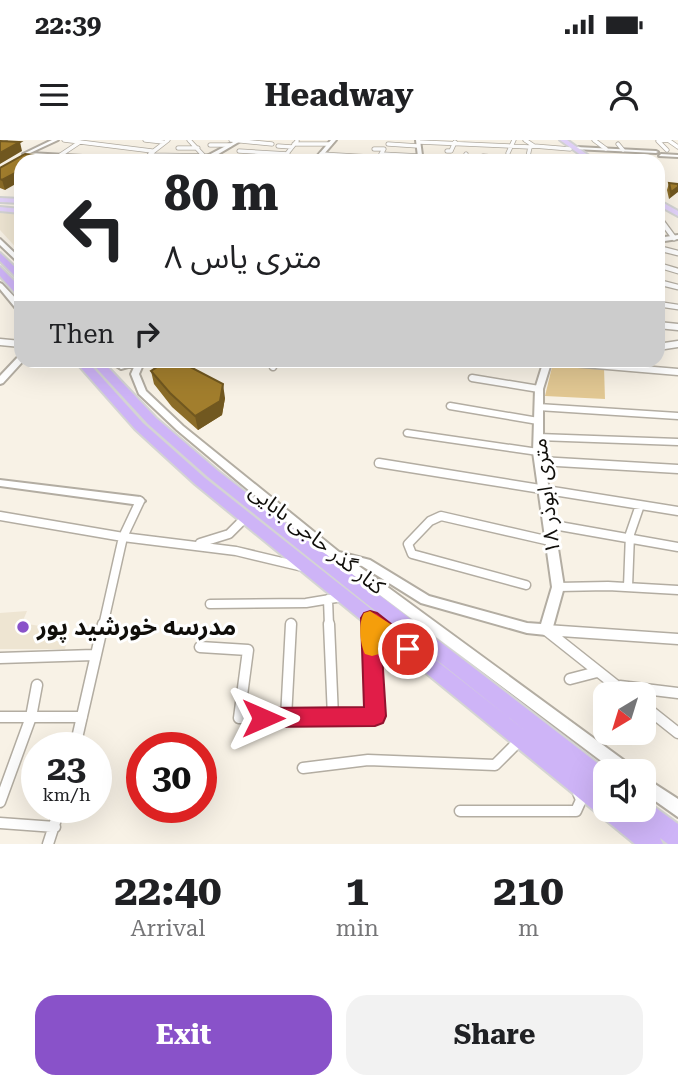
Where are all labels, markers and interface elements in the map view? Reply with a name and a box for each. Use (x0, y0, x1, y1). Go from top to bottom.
text: 22:39 (35, 10, 101, 40)
icon: menu (35, 76, 73, 114)
text: Headway (264, 76, 414, 114)
icon: person (605, 76, 643, 114)
text: 80 m (164, 165, 279, 222)
icon: left (49, 182, 140, 273)
text: ۸ متری یاس (164, 238, 322, 276)
icon: right (128, 315, 166, 353)
text: Then (49, 319, 114, 349)
street label: ۱۸ متری ابوذر (527, 437, 565, 555)
street label: کنار گذر حاجی بابایی (245, 479, 390, 599)
place label: مدرسه خورشید پور (36, 613, 236, 643)
marker: مدرسه خورشید پور (15, 619, 31, 635)
pin (378, 619, 438, 679)
icon: arrive (389, 630, 427, 668)
position arrow (226, 681, 300, 755)
north arrow (593, 682, 656, 746)
map controls (593, 682, 656, 822)
speed limit sign: 30 (126, 732, 217, 823)
text: 23 (47, 748, 86, 789)
button: sound (593, 759, 656, 822)
text: km/h (42, 784, 91, 805)
text: 22:40 (114, 866, 221, 915)
text: 1 (346, 866, 369, 915)
text: 210 (493, 866, 564, 915)
text: Arrival (130, 915, 205, 942)
text: min (336, 915, 379, 942)
text: m (518, 915, 539, 942)
button: Exit (35, 995, 332, 1075)
button: Share (346, 995, 643, 1075)

